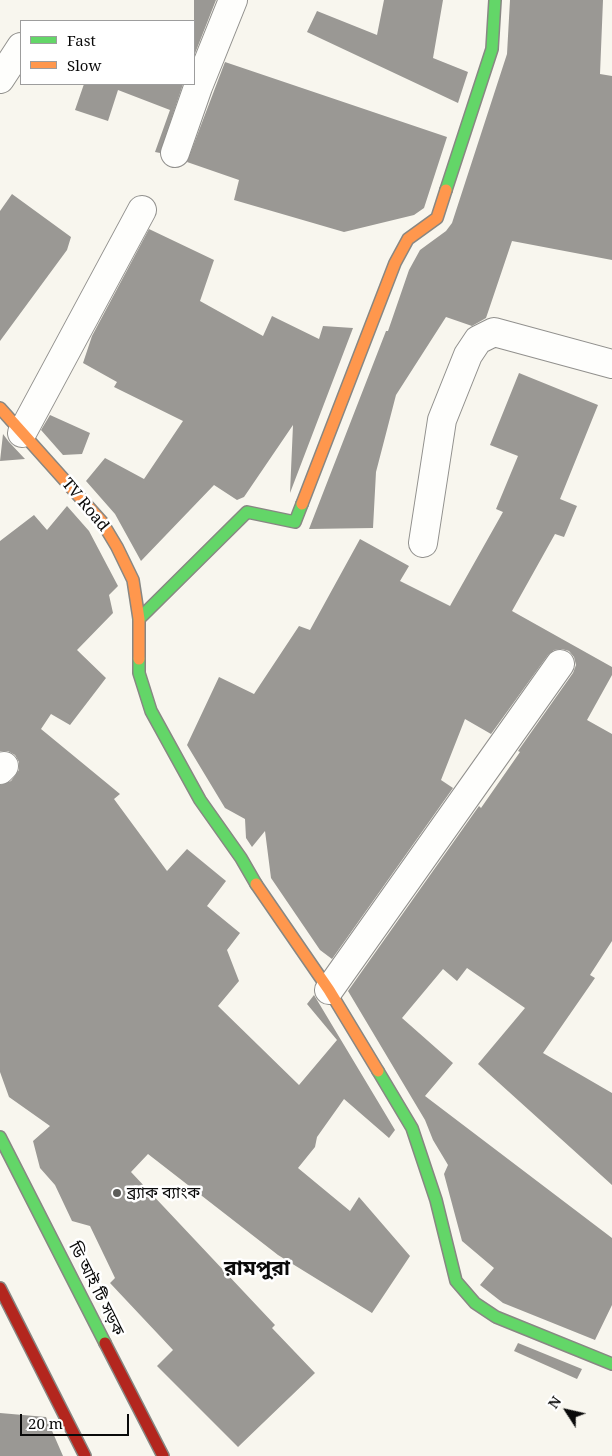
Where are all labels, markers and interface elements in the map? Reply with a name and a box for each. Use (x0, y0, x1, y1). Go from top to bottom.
legend (20, 20, 195, 85)
text: Fast (67, 30, 96, 50)
text: Slow (67, 55, 101, 75)
street label: TV Road (57, 475, 113, 535)
place label: ব্র্যাক ব্যাংক (127, 1183, 200, 1203)
marker: ব্র্যাক ব্যাংক (111, 1187, 123, 1199)
street label: ডি আই টি সড়ক (64, 1239, 128, 1339)
district label: রামপুরা (224, 1256, 290, 1282)
north arrow (542, 1386, 592, 1436)
text: N (543, 1392, 565, 1412)
scale bar (22, 1404, 131, 1436)
text: 20 m (28, 1413, 63, 1433)

